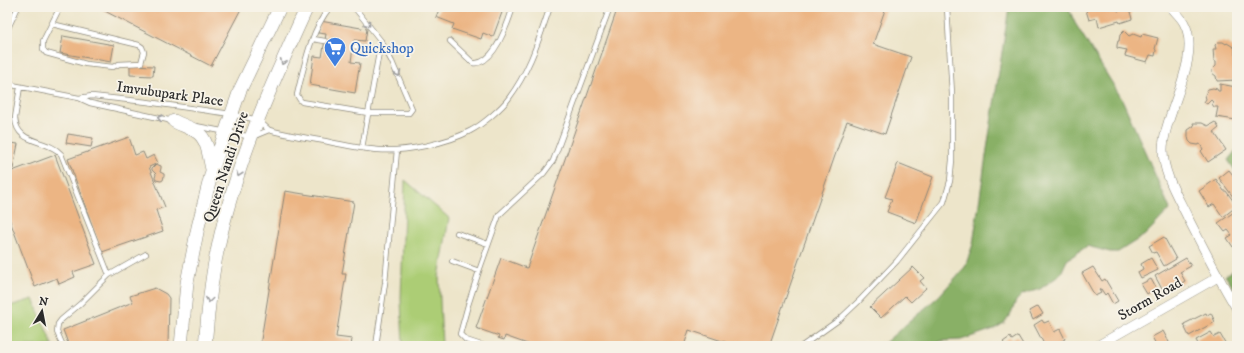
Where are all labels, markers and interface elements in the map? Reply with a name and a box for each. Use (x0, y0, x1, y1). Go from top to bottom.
one-way arrow (363, 19, 370, 26)
supermarket icon: Quickshop (322, 35, 348, 68)
place label: Quickshop (350, 39, 414, 58)
one-way arrow (279, 59, 287, 66)
one-way arrow (393, 71, 401, 78)
street label: Imvubupark Place (115, 77, 225, 111)
street label: Queen Nandi Drive (199, 109, 253, 225)
one-way arrow (157, 115, 163, 123)
one-way arrow (235, 170, 244, 177)
street label: Storm Road (1114, 273, 1186, 325)
north arrow (22, 291, 62, 331)
text: N (38, 294, 49, 310)
one-way arrow (205, 297, 214, 303)

